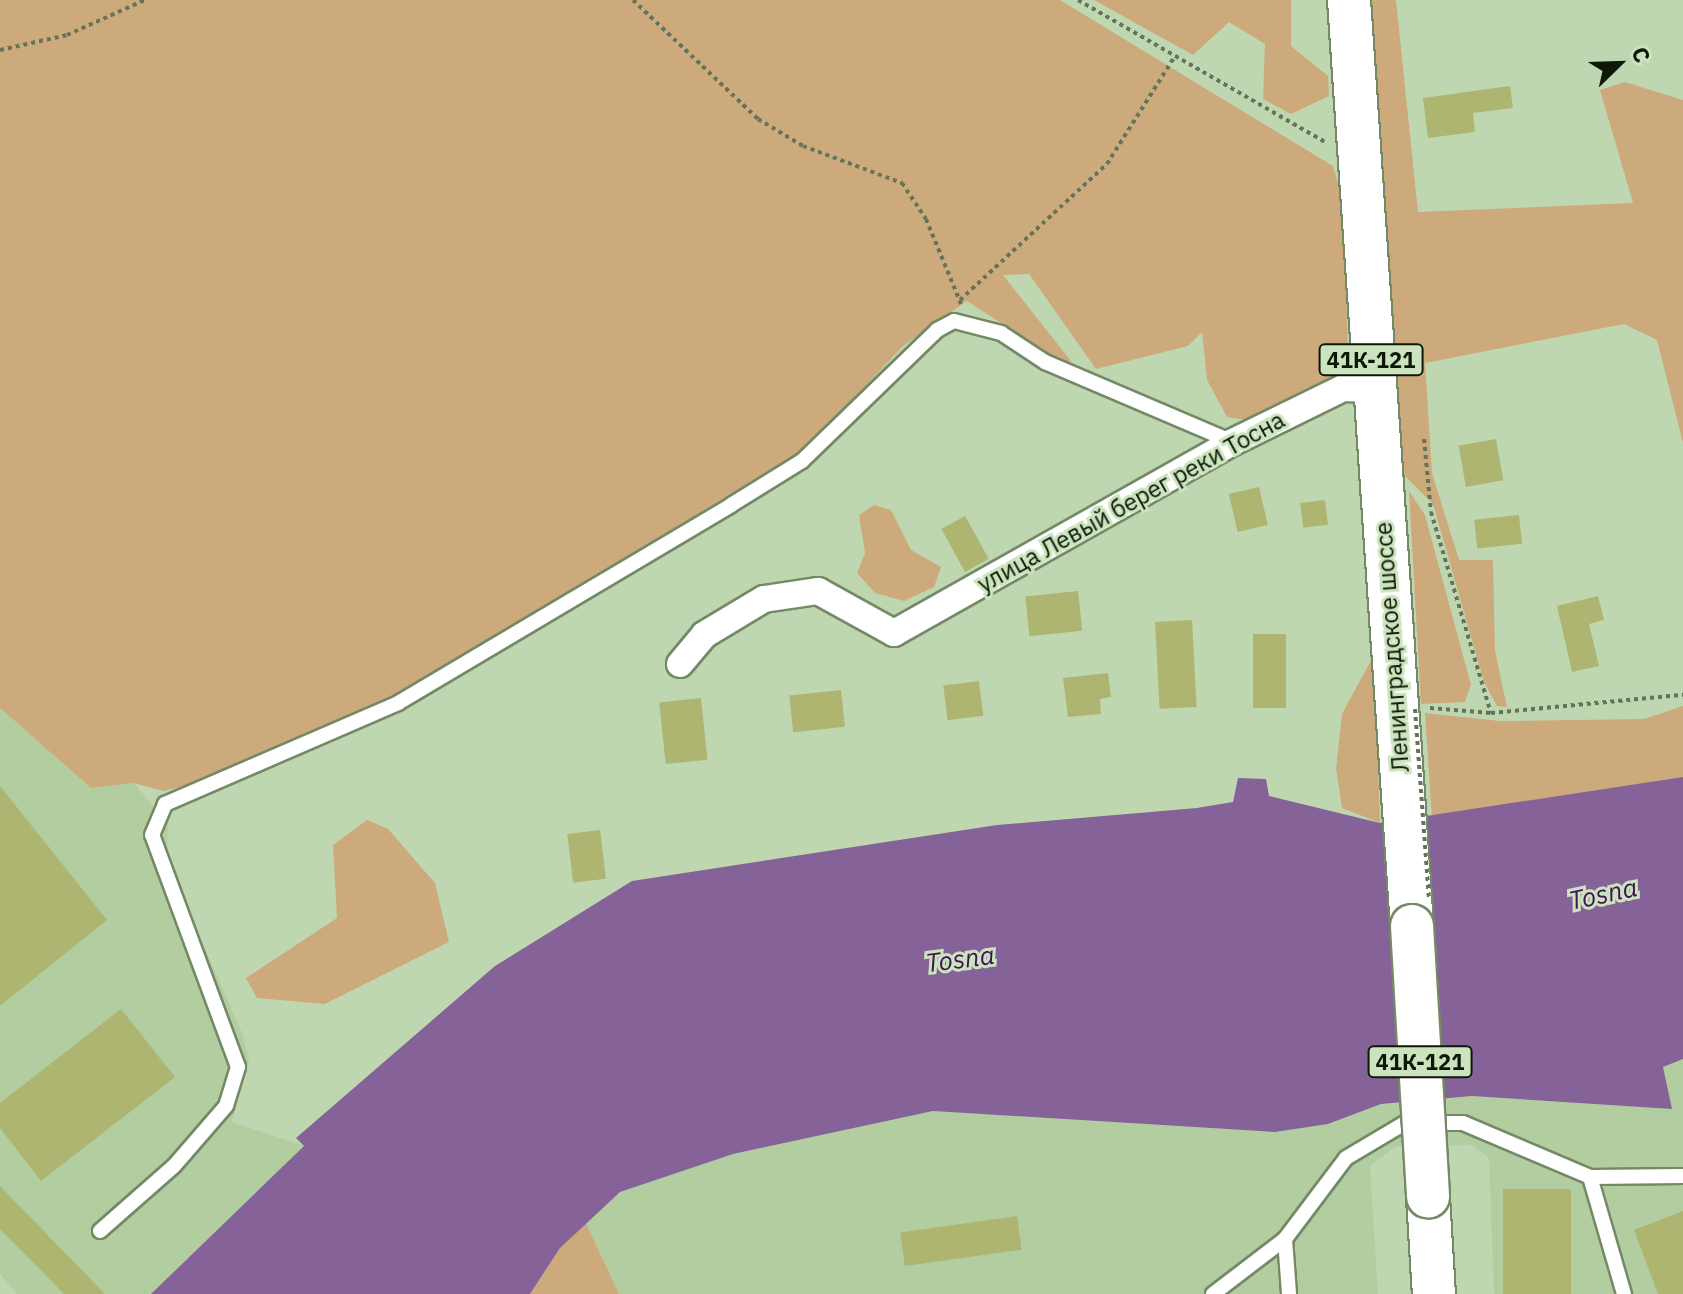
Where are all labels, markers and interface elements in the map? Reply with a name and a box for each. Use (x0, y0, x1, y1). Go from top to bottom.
north arrow (1579, 24, 1659, 104)
text: С (1625, 42, 1658, 67)
road number: 41К-121 (1317, 342, 1425, 378)
street label: улица Левый берег реки Тосна (972, 405, 1290, 599)
street label: Ленинградское шоссе (1369, 521, 1415, 773)
water label: Tosna (1566, 872, 1640, 916)
water label: Tosna (924, 939, 996, 979)
road number: 41К-121 (1366, 1044, 1474, 1080)

